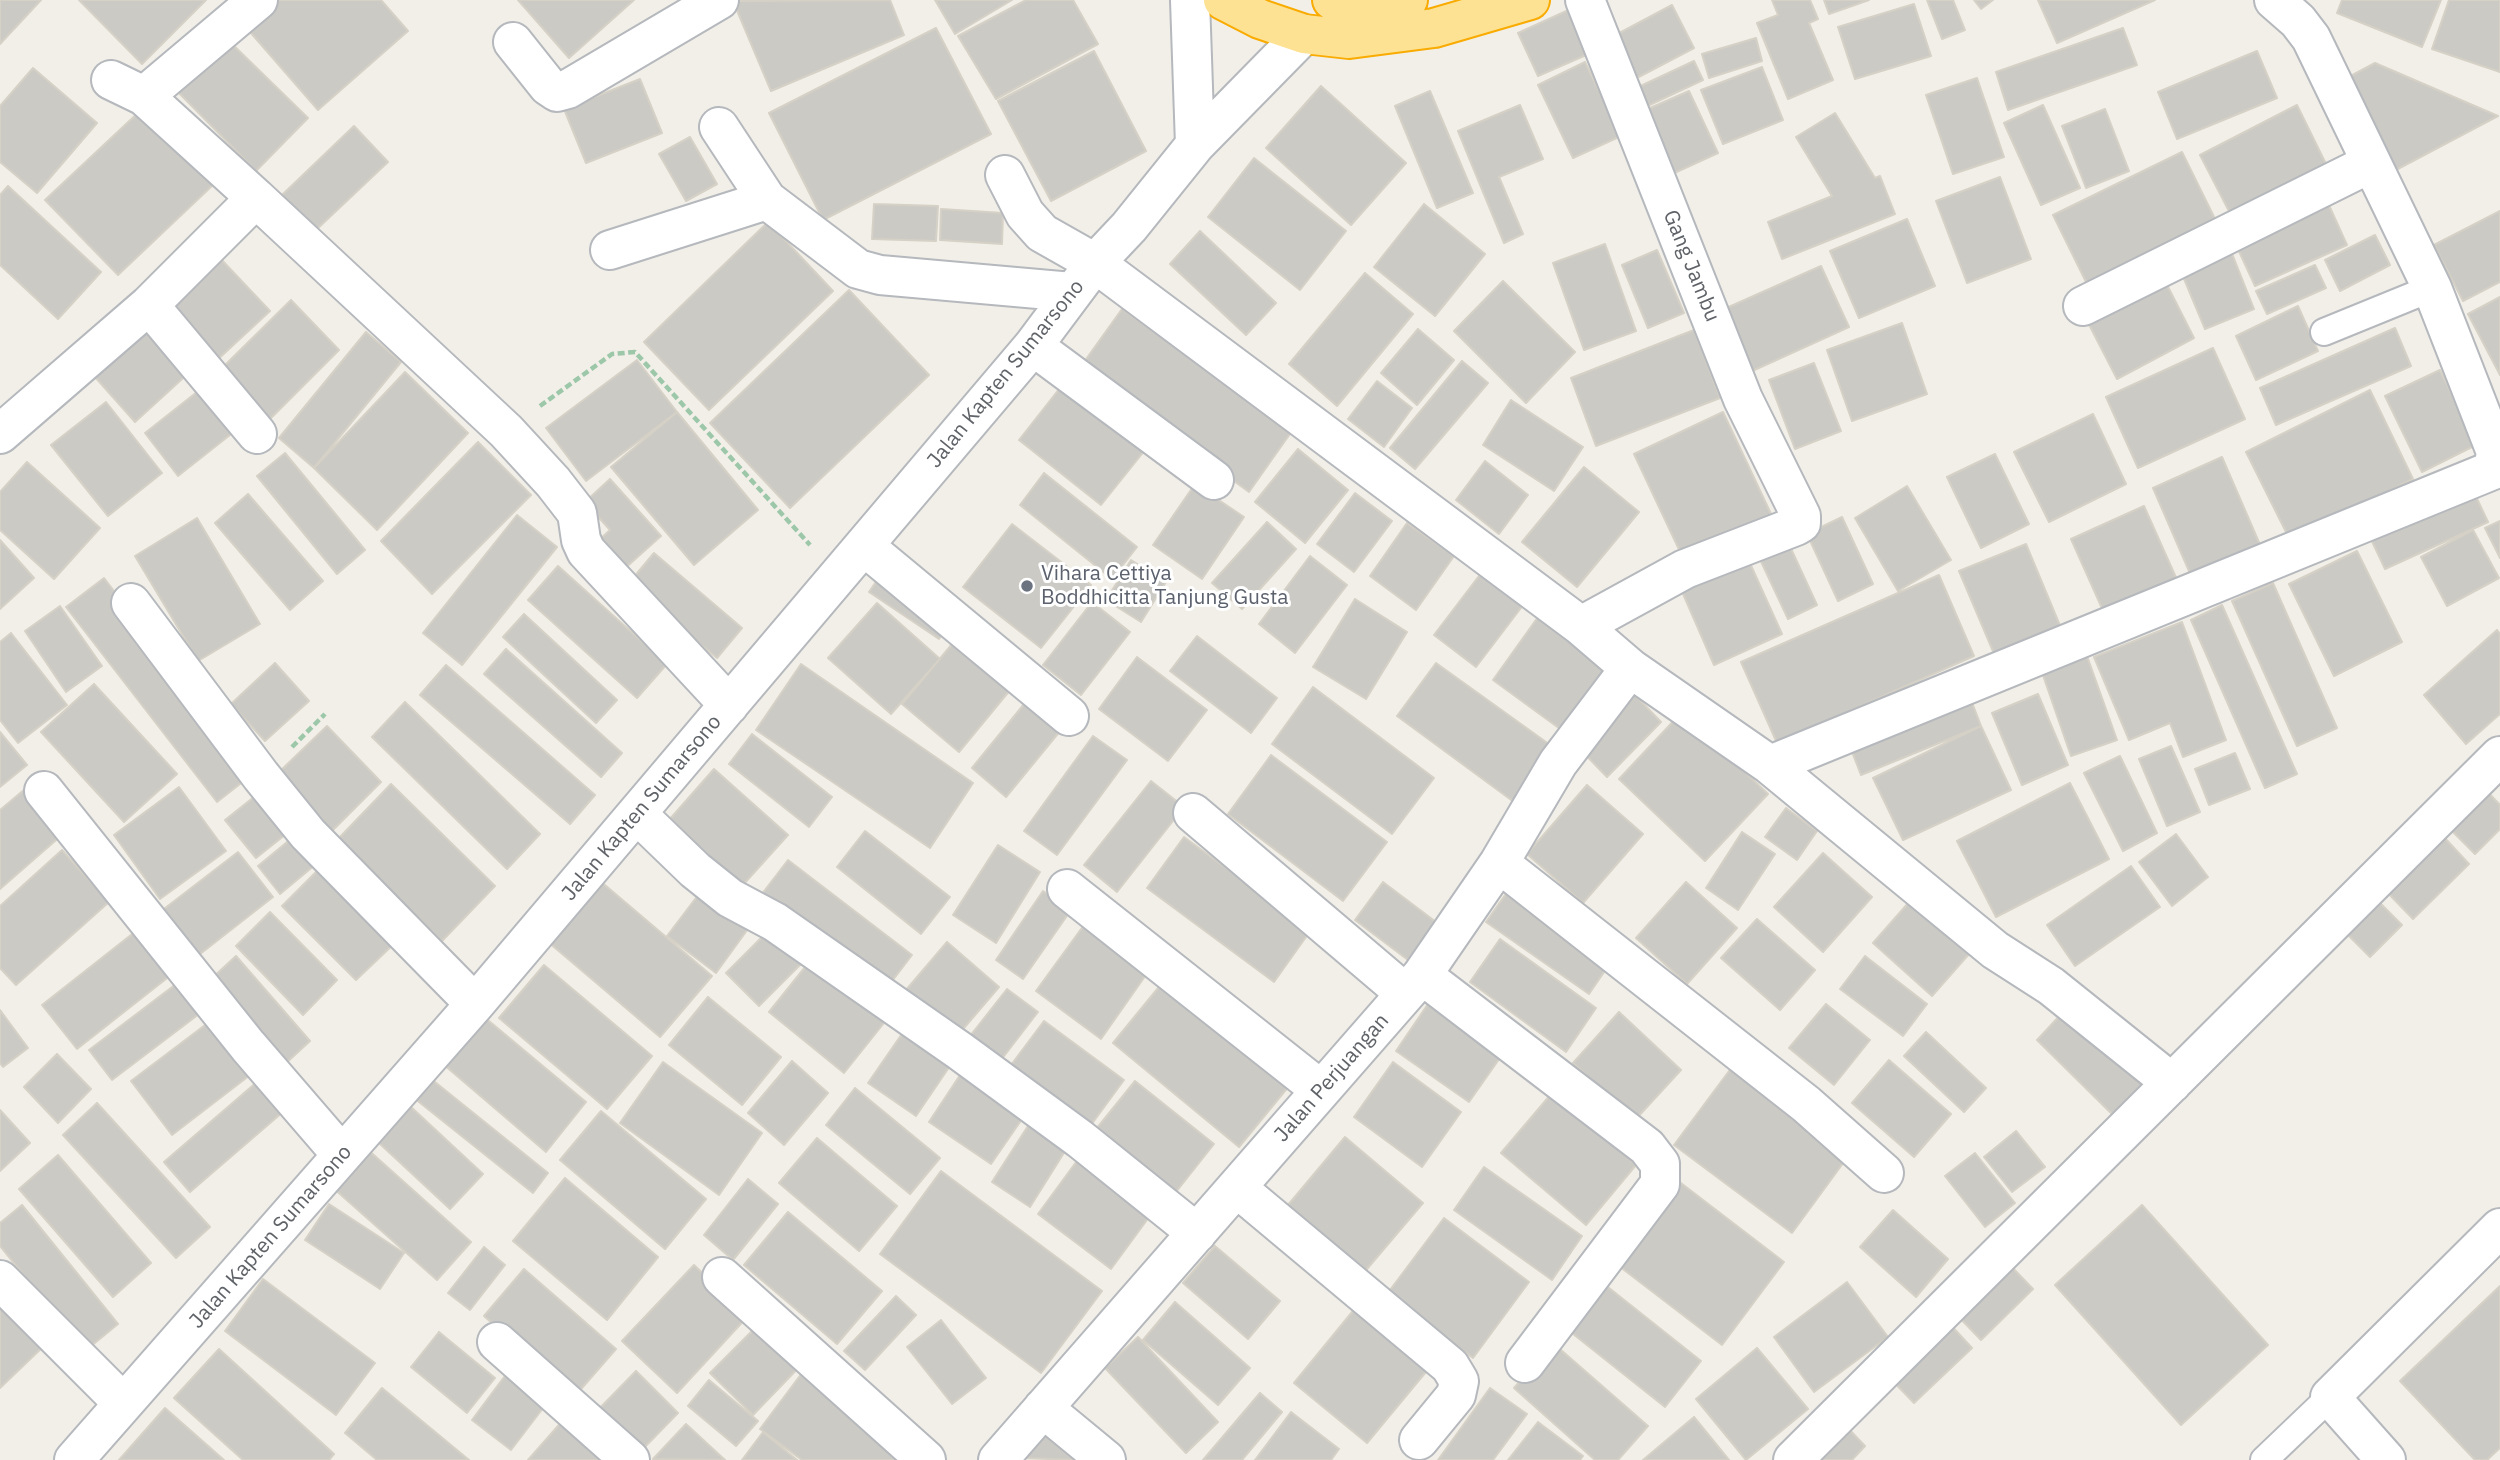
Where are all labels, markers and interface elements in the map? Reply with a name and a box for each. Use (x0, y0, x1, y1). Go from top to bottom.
street label: Gang Jambu (1657, 207, 1725, 325)
street label: Jalan Kapten Sumarsono (922, 275, 1090, 473)
place label: Vihara Cettiya Boddhicitta Tanjung Gusta (1041, 561, 1289, 611)
marker: Vihara Cettiya Boddhicitta Tanjung Gusta (1019, 578, 1035, 594)
street label: Jalan Kapten Sumarsono (557, 710, 727, 906)
street label: Jalan Perjuangan (1269, 1009, 1395, 1147)
street label: Jalan Kapten Sumarsono (184, 1140, 358, 1334)

